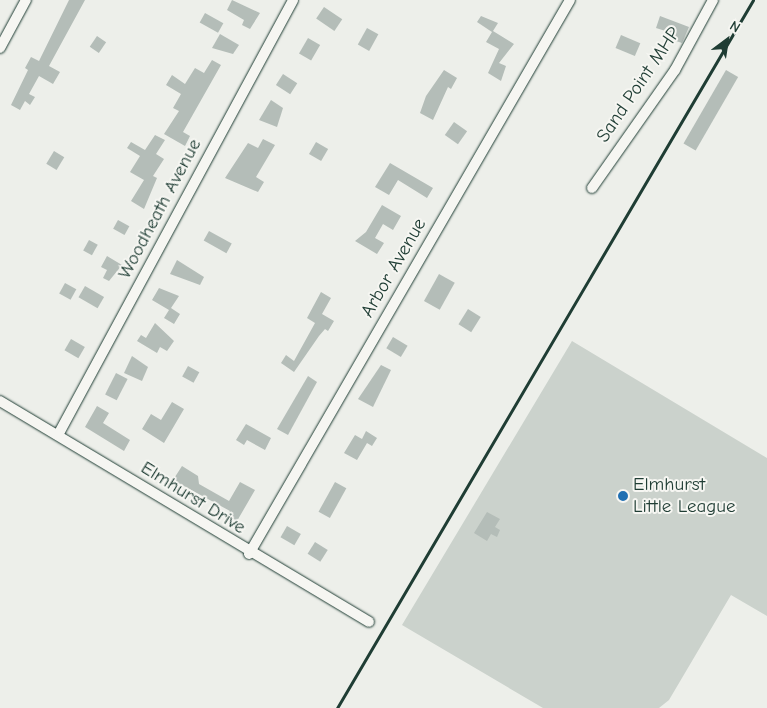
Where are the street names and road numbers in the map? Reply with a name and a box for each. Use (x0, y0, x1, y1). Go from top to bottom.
street label: Sand Point MHP (592, 23, 686, 147)
street label: Woodheath Avenue (114, 135, 206, 283)
street label: Arbor Avenue (356, 214, 432, 322)
street label: Elmhurst Drive (136, 457, 250, 539)

